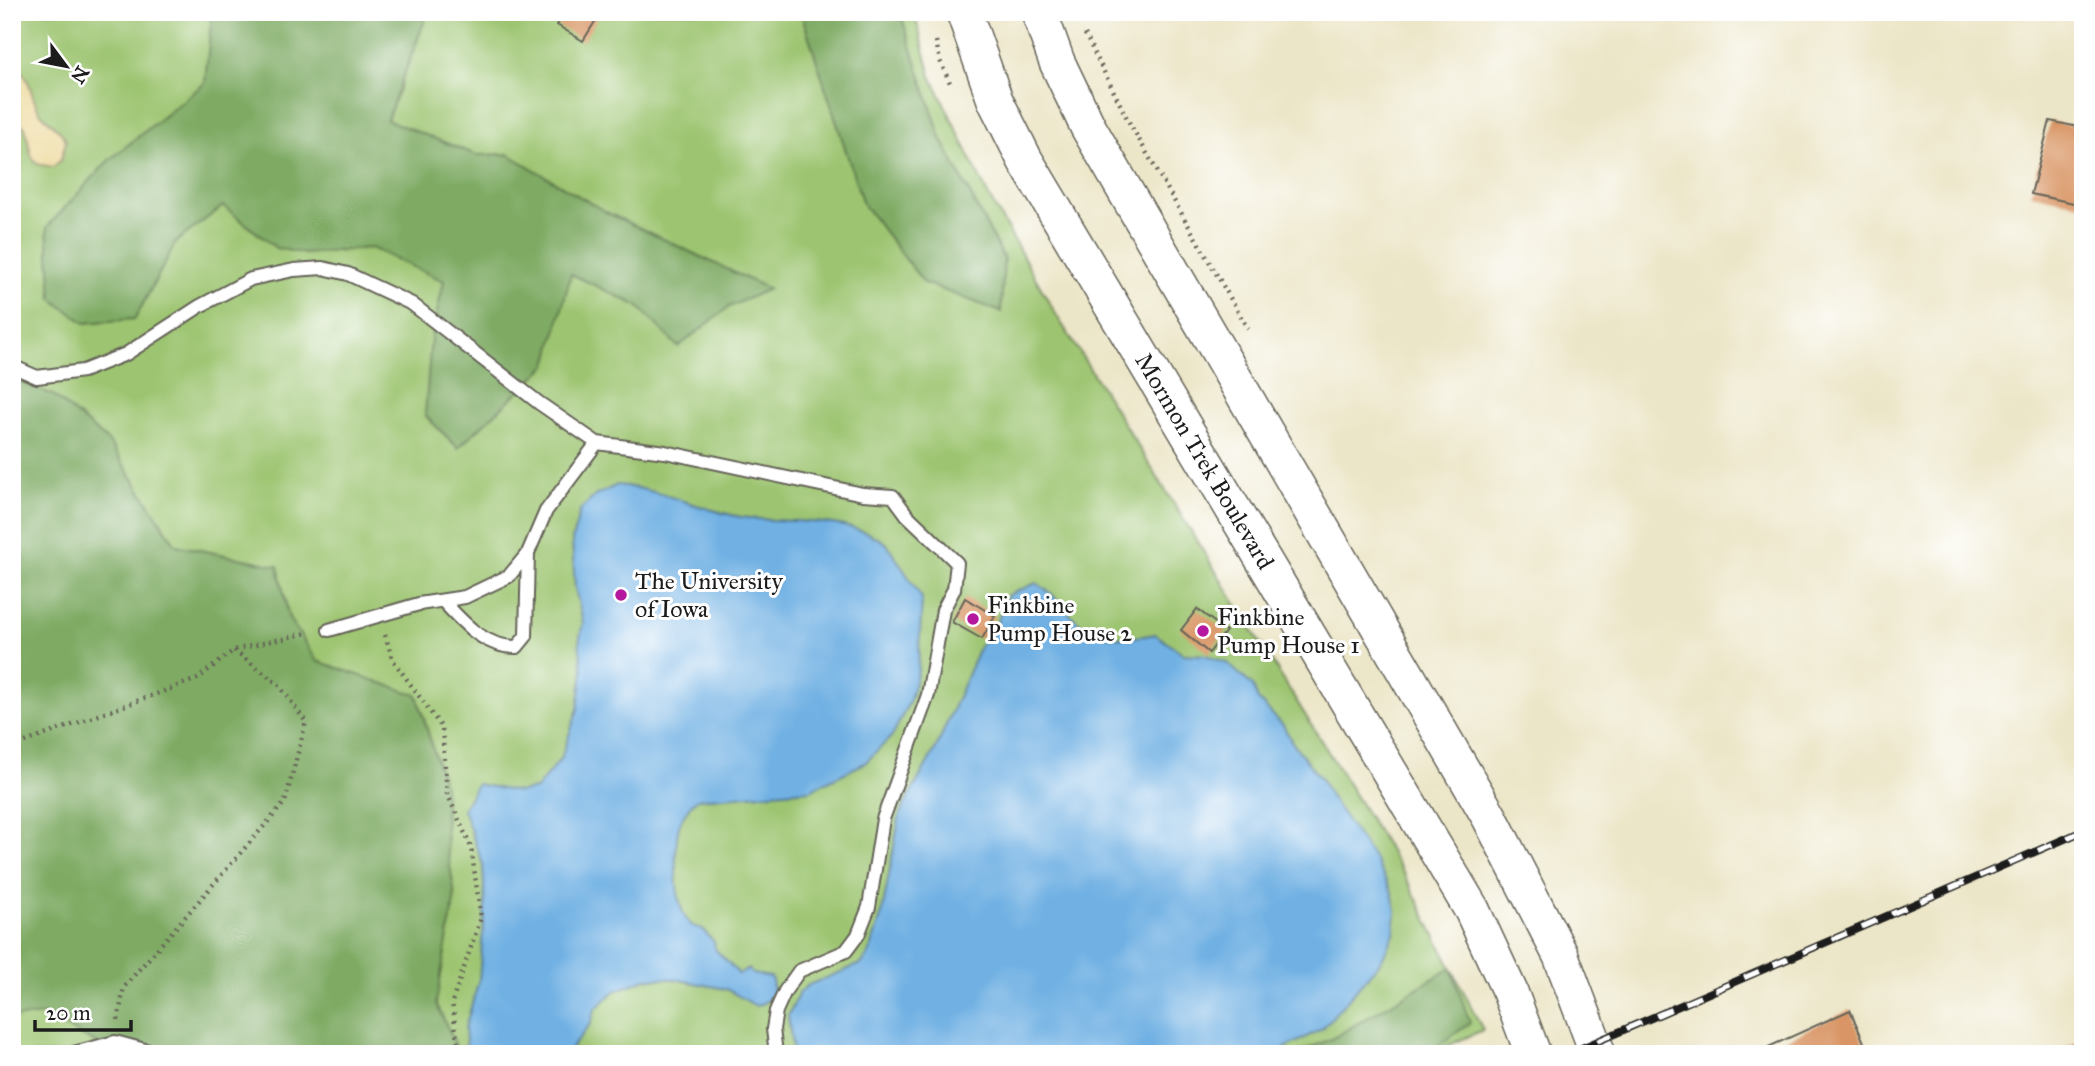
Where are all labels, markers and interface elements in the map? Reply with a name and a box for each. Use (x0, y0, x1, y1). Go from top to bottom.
north arrow (32, 32, 102, 102)
text: N (66, 62, 94, 88)
street label: Mormon Trek Boulevard (1128, 347, 1281, 575)
place label: The University of Iowa (635, 566, 784, 624)
marker: The University of Iowa (613, 587, 629, 603)
place label: Finkbine Pump House 2 (987, 590, 1132, 648)
place label: Finkbine Pump House 1 (1217, 602, 1360, 660)
marker: Finkbine Pump House 2 (965, 611, 981, 627)
marker: Finkbine Pump House 1 (1195, 623, 1211, 639)
scale bar (35, 989, 131, 1033)
text: 20 m (46, 1000, 91, 1026)

